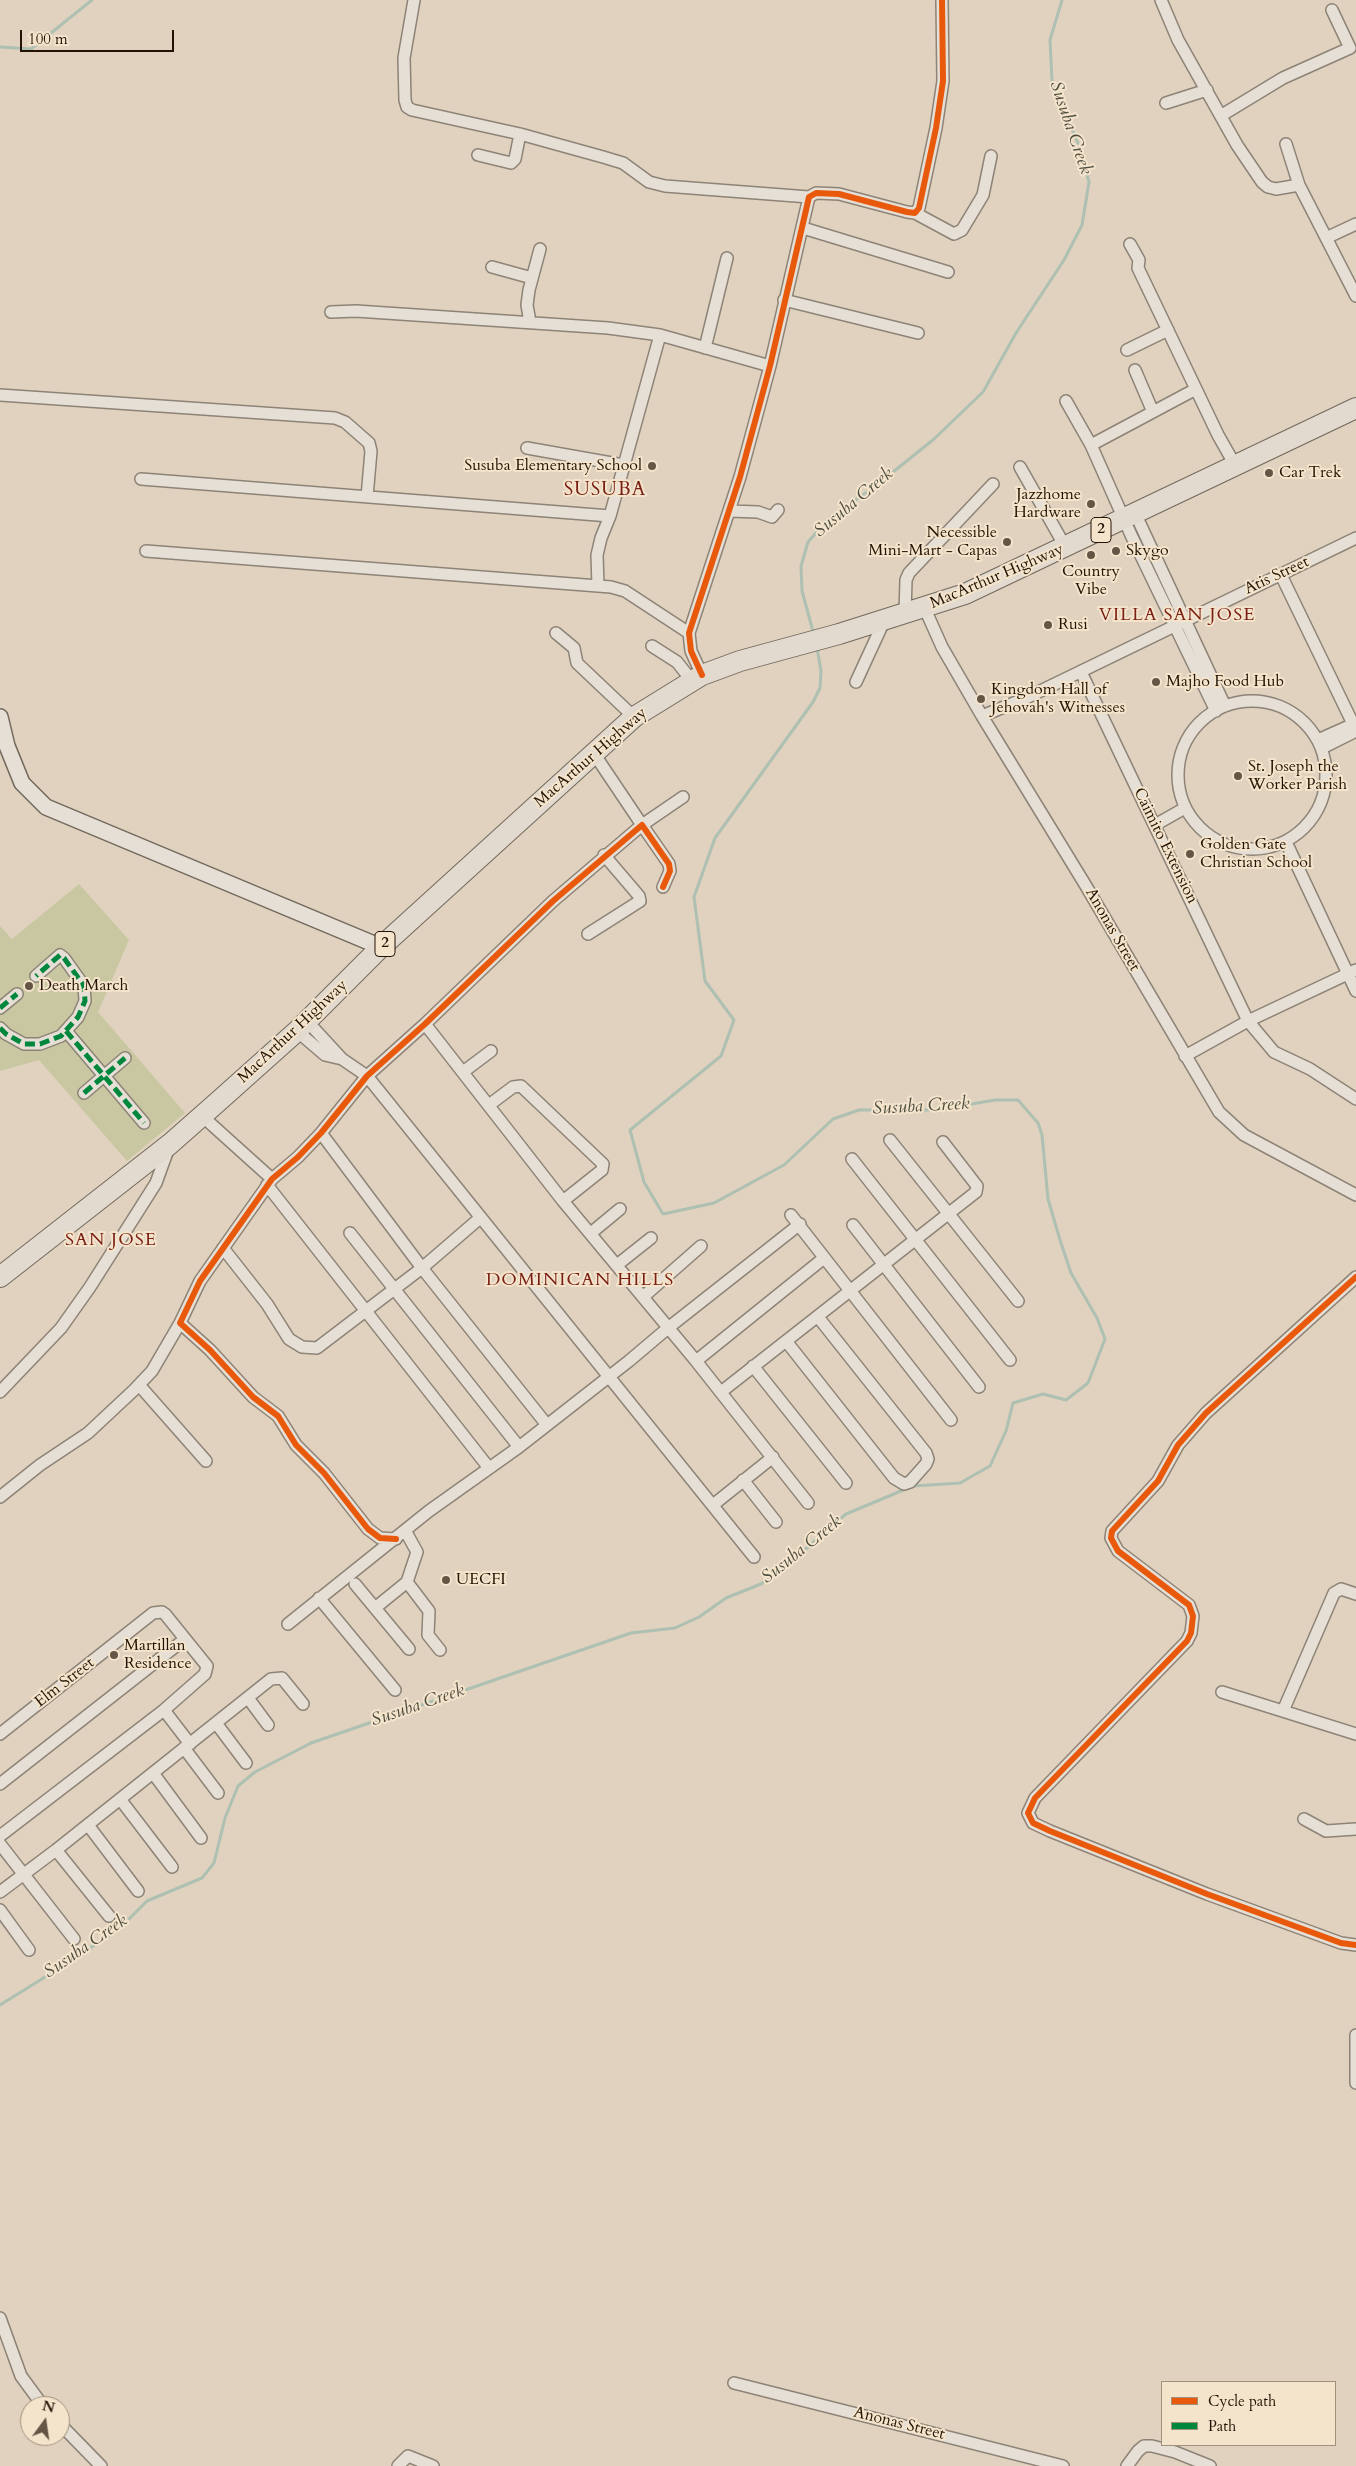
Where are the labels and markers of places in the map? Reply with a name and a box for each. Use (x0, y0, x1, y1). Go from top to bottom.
place label: Susuba Elementary School (464, 456, 642, 476)
marker: Susuba Elementary School (646, 460, 658, 472)
place label: Car Trek (1279, 463, 1342, 483)
marker: Car Trek (1263, 467, 1275, 479)
place label: Jazzhome Hardware (1014, 485, 1081, 523)
marker: Jazzhome Hardware (1085, 498, 1097, 510)
place label: Necessible Mini-Mart - Capas (868, 523, 997, 561)
marker: Necessible Mini-Mart - Capas (1001, 536, 1013, 548)
place label: Skygo (1126, 541, 1169, 561)
marker: Skygo (1110, 545, 1122, 557)
marker: Country Vibe (1085, 549, 1097, 561)
place label: Country Vibe (1062, 562, 1120, 600)
place label: Rusi (1058, 615, 1088, 635)
marker: Rusi (1042, 619, 1054, 631)
place label: Majho Food Hub (1166, 672, 1284, 692)
marker: Majho Food Hub (1150, 676, 1162, 688)
place label: Kingdom Hall of Jehovah's Witnesses (991, 680, 1125, 718)
marker: Kingdom Hall of Jehovah's Witnesses (975, 693, 987, 705)
place label: St. Joseph the Worker Parish (1248, 757, 1347, 795)
marker: St. Joseph the Worker Parish (1232, 770, 1244, 782)
place label: Golden Gate Christian School (1200, 835, 1312, 873)
marker: Golden Gate Christian School (1184, 848, 1196, 860)
place label: Death March (39, 976, 128, 996)
marker: Death March (23, 980, 35, 992)
place label: UECFI (456, 1570, 506, 1590)
marker: UECFI (440, 1574, 452, 1586)
place label: Martillan Residence (124, 1636, 192, 1674)
marker: Martillan Residence (108, 1649, 120, 1661)

